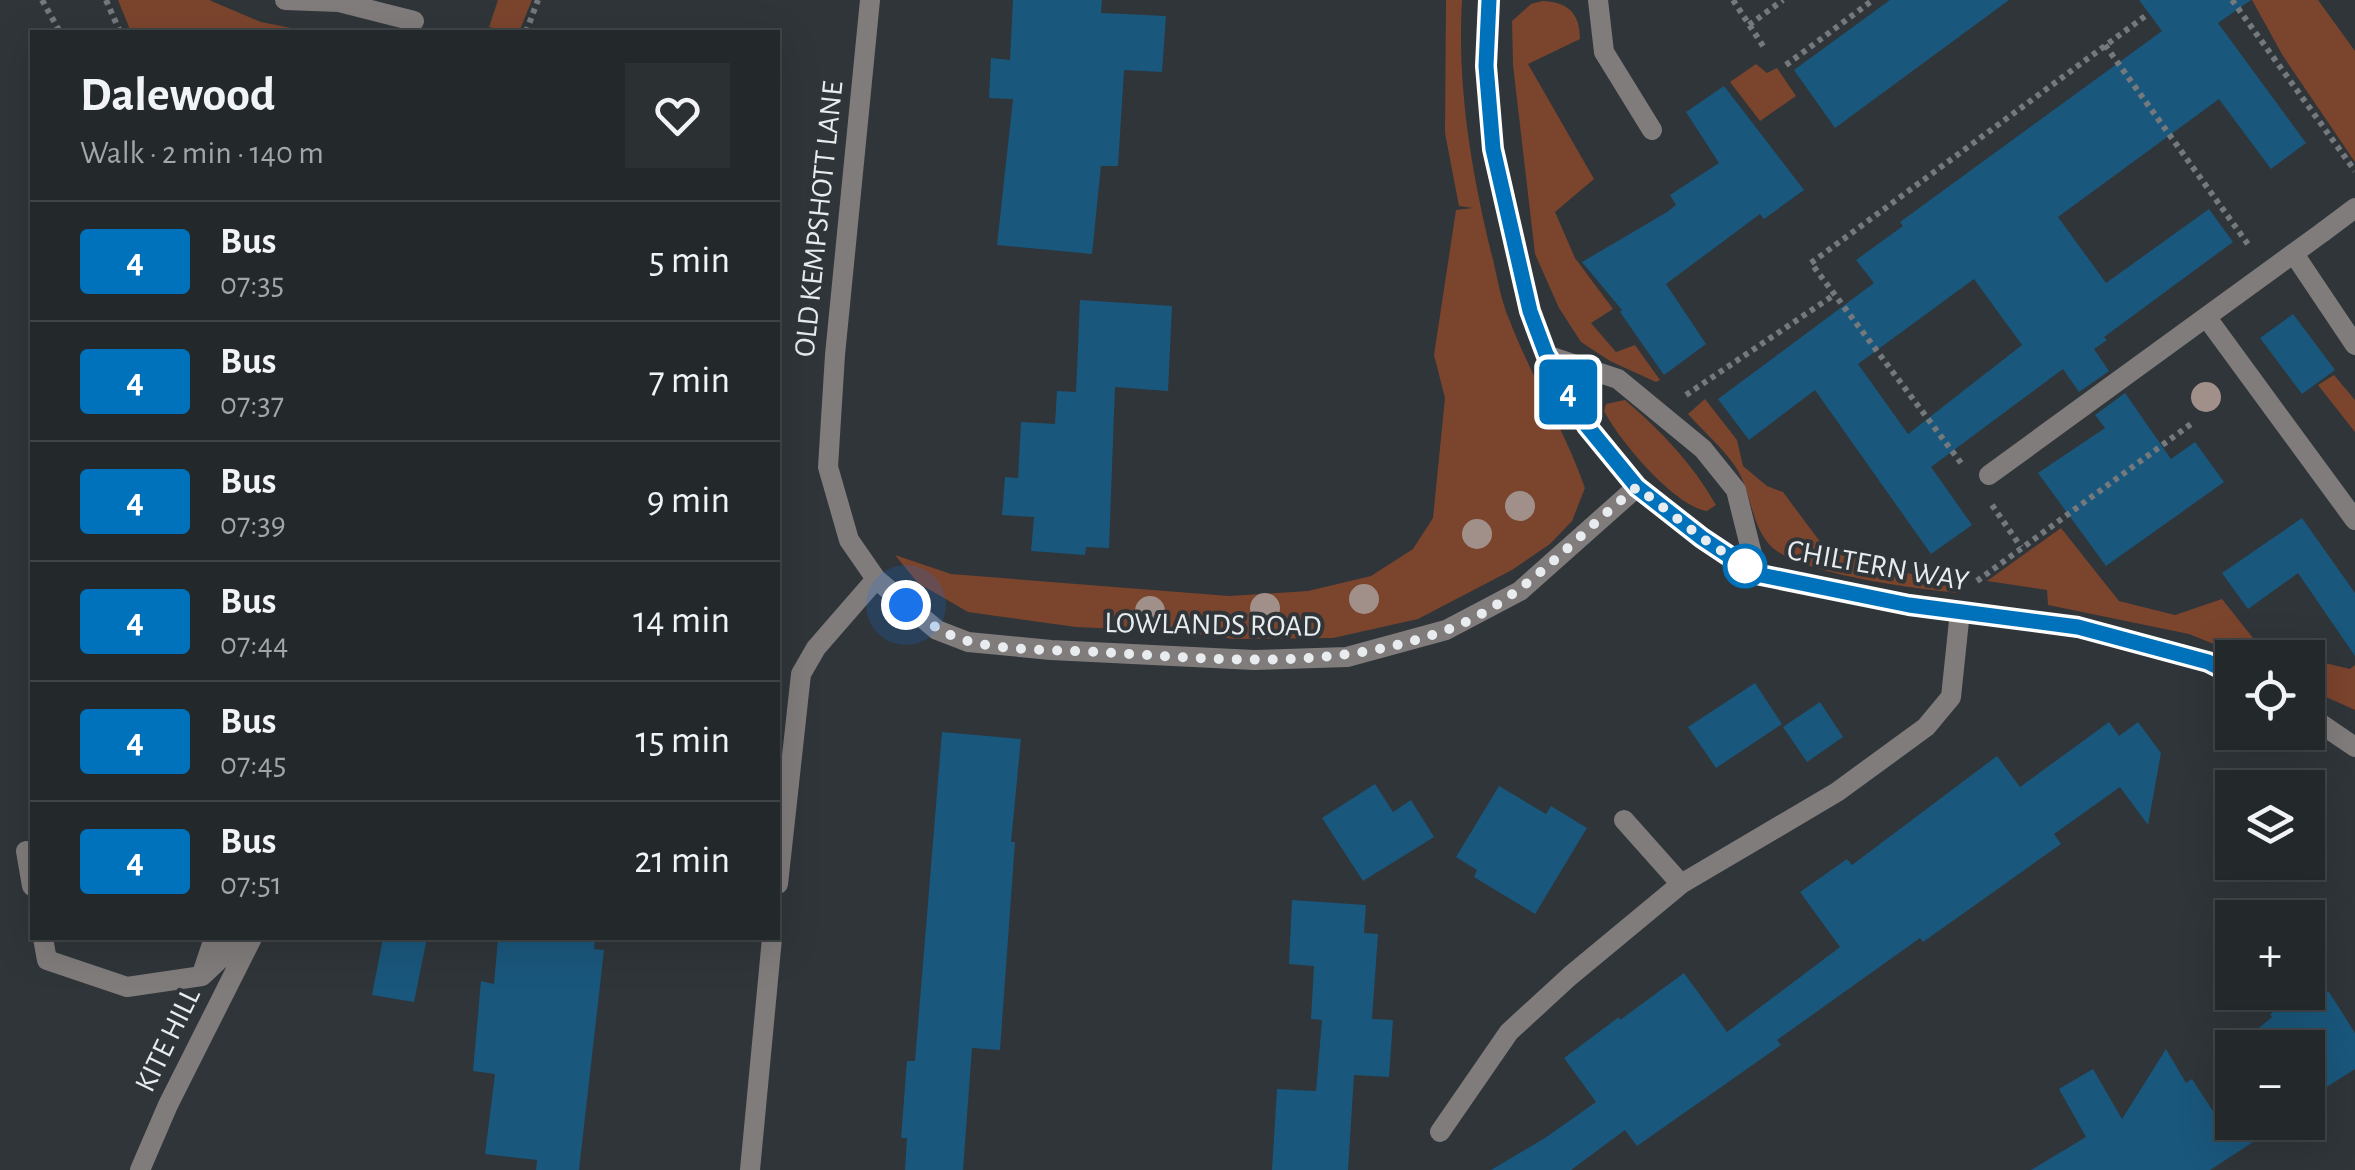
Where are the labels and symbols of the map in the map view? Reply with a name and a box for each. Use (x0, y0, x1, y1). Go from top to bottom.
street label: OLD KEMPSHOTT LANE (790, 80, 848, 358)
line badge: 4 (1536, 360, 1600, 424)
street label: CHILTERN WAY (1785, 535, 1972, 597)
unlabelled marker (1724, 545, 1766, 587)
your location (881, 580, 931, 630)
street label: LOWLANDS ROAD (1104, 608, 1322, 642)
street label: KITE HILL (130, 983, 206, 1097)

